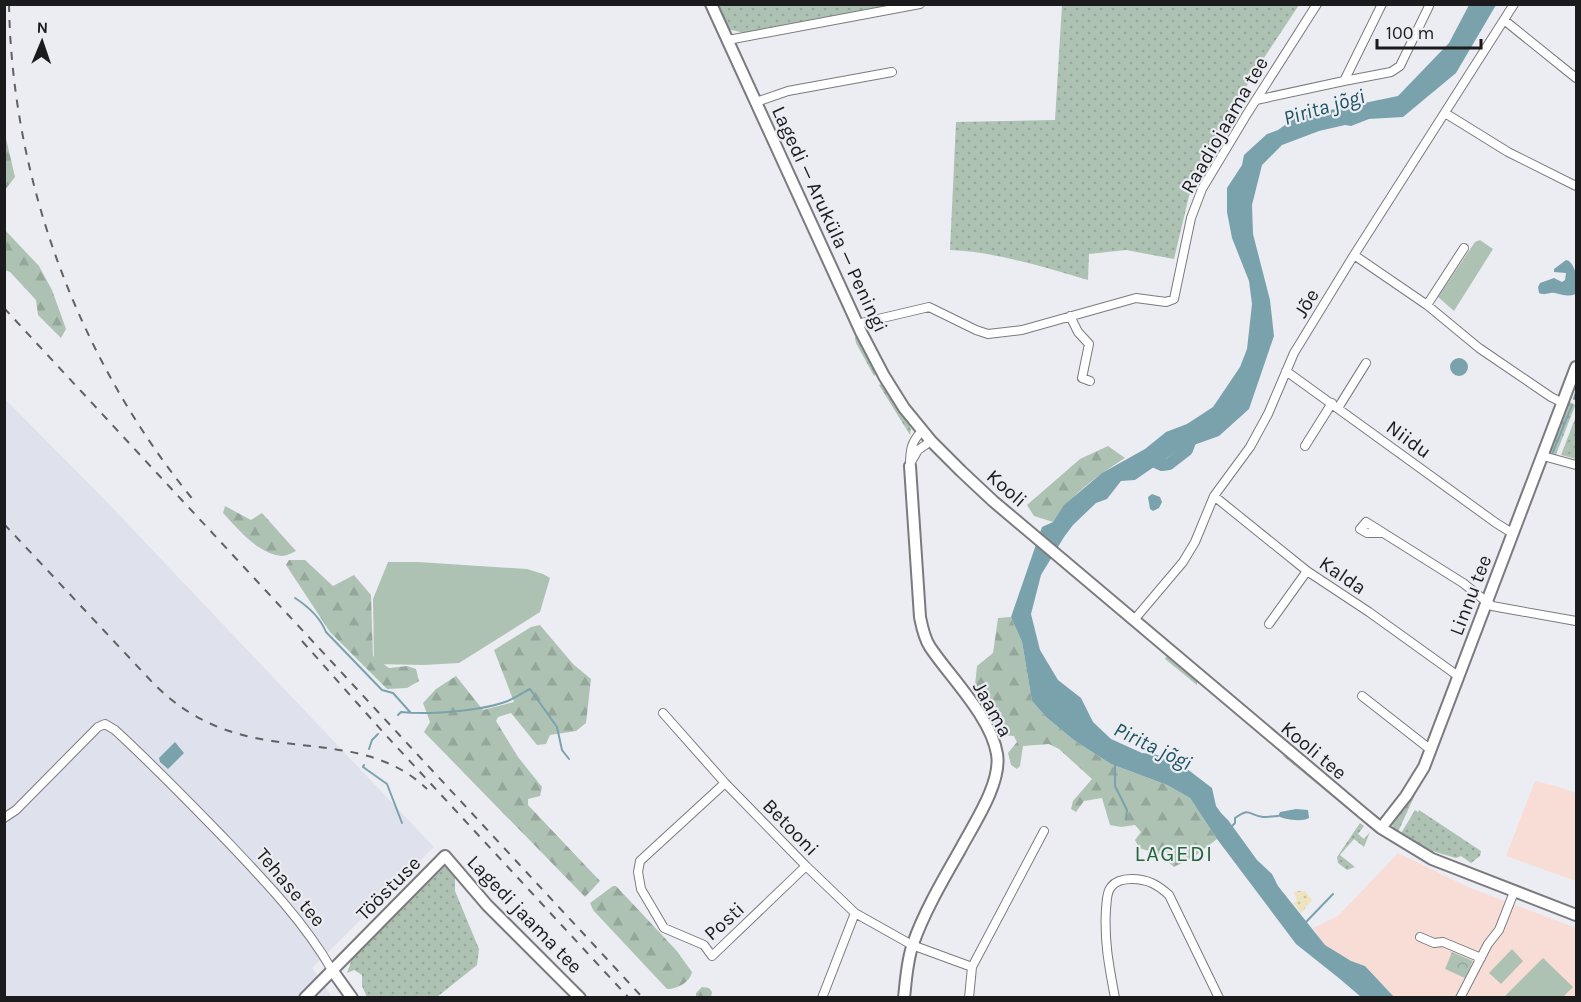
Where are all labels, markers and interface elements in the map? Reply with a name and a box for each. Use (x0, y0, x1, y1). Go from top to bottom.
north arrow (12, 12, 72, 72)
scale bar (1377, 12, 1480, 50)
text: N (36, 18, 49, 37)
text: 100 m (1386, 22, 1434, 44)
street label: Raadiojaama tee (1176, 53, 1273, 198)
water label: Pirita jõgi (1280, 84, 1368, 130)
street label: Lagedi — Aruküla — Peningi (767, 102, 892, 336)
street label: Jõe (1289, 285, 1324, 322)
street label: Niidu (1382, 416, 1436, 463)
street label: Kooli (982, 465, 1031, 512)
street label: Kalda (1315, 551, 1371, 599)
street label: Linnu tee (1445, 552, 1496, 639)
street label: Jaama (968, 678, 1017, 741)
street label: Kooli tee (1276, 716, 1351, 784)
water label: Pirita jõgi (1110, 717, 1196, 775)
street label: Betooni (758, 794, 823, 861)
district label: LAGEDI (1134, 841, 1214, 867)
street label: Tehase tee (251, 843, 330, 931)
street label: Lagedi jaama tee (462, 850, 587, 978)
street label: Tööstuse (352, 852, 425, 925)
street label: Posti (700, 897, 749, 945)

